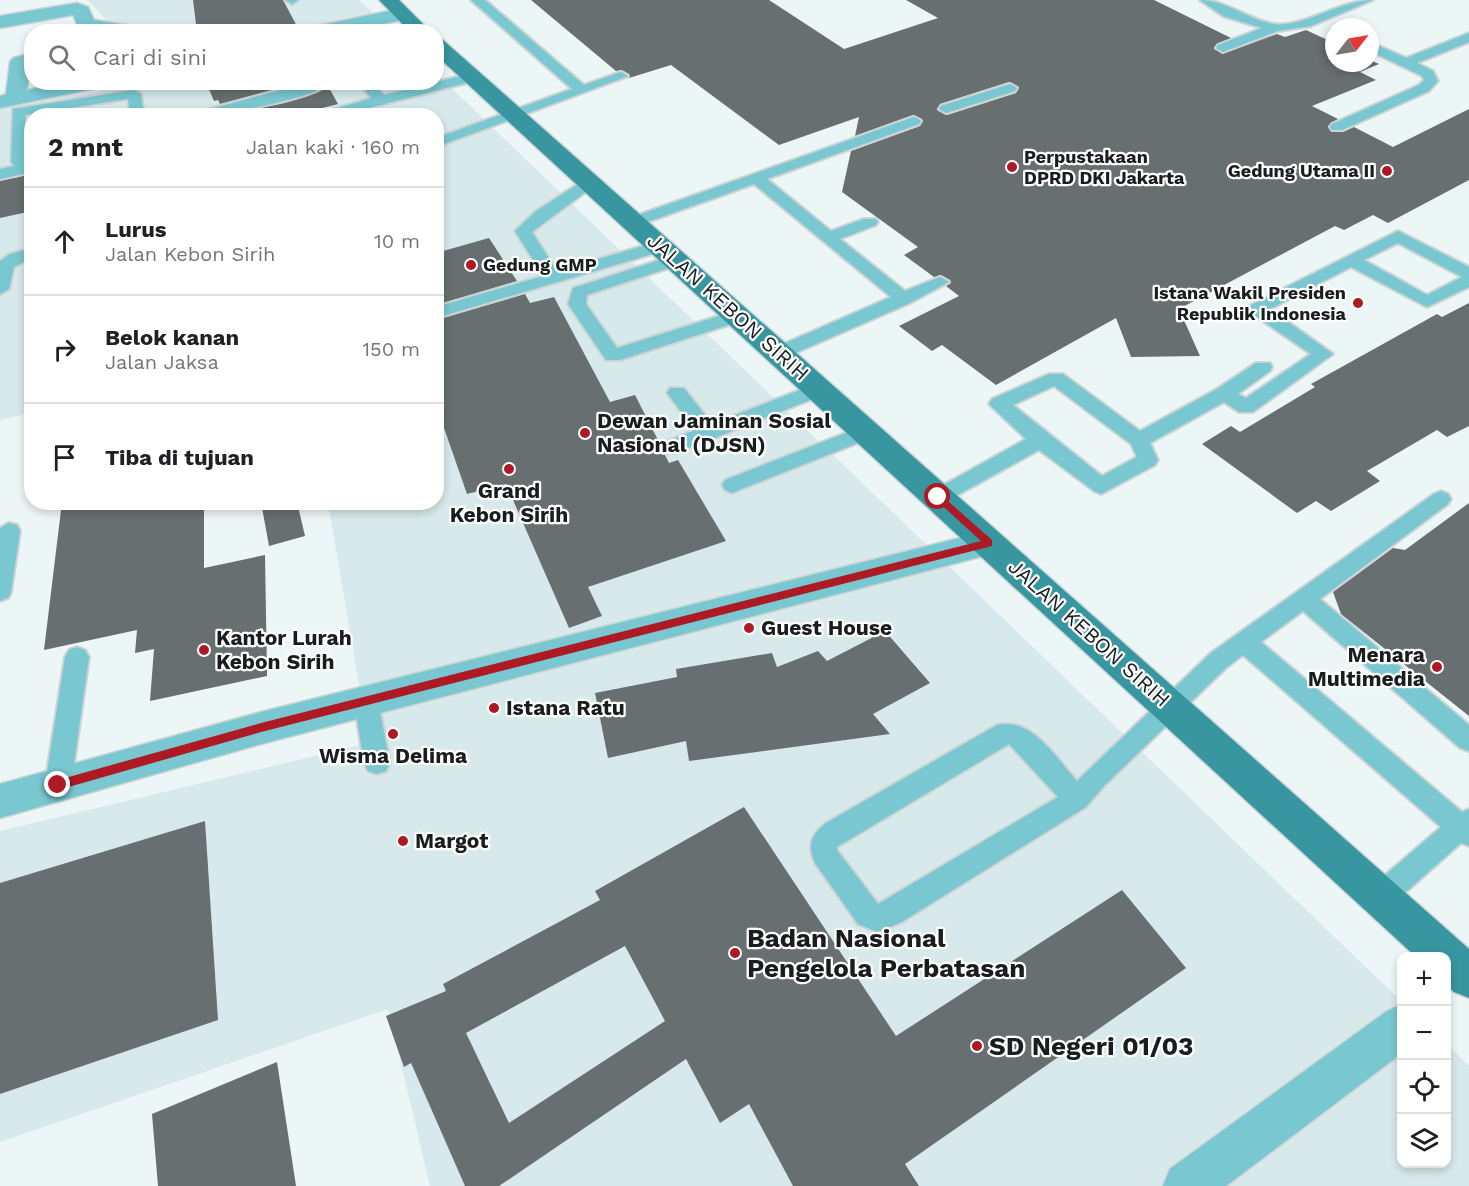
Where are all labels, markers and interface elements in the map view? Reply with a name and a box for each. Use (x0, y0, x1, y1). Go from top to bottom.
north arrow (1325, 18, 1379, 72)
search box (24, 24, 444, 90)
icon: search (45, 41, 78, 74)
text: Cari di sini (93, 45, 207, 70)
text: 2 mnt (48, 132, 123, 162)
text: Jalan kaki · 160 m (246, 135, 420, 159)
place label: Perpustakaan DPRD DKI Jakarta (1024, 146, 1185, 188)
marker: Perpustakaan DPRD DKI Jakarta (1005, 160, 1019, 174)
place label: Gedung Utama II (1228, 160, 1375, 181)
marker: Gedung Utama II (1380, 164, 1394, 178)
text: Lurus (105, 217, 167, 242)
icon: ahead (48, 225, 81, 258)
street label: JALAN KEBON SIRIH (642, 228, 814, 386)
text: 10 m (374, 229, 420, 253)
text: Jalan Kebon Sirih (105, 242, 275, 266)
place label: Gedung GMP (483, 254, 597, 275)
marker: Gedung GMP (464, 258, 478, 272)
place label: Istana Wakil Presiden Republik Indonesia (1153, 282, 1347, 324)
marker: Istana Wakil Presiden Republik Indonesia (1351, 296, 1365, 310)
text: Belok kanan (105, 325, 239, 350)
icon: right (48, 333, 81, 366)
text: 150 m (362, 337, 420, 361)
text: Jalan Jaksa (105, 350, 219, 374)
place label: Dewan Jaminan Sosial Nasional (DJSN) (597, 408, 831, 457)
marker: Dewan Jaminan Sosial Nasional (DJSN) (578, 426, 592, 440)
icon: arrive (48, 441, 81, 474)
text: Tiba di tujuan (105, 445, 254, 470)
marker: Grand Kebon Sirih (502, 462, 516, 476)
place label: Grand Kebon Sirih (450, 478, 568, 527)
route start (924, 483, 950, 509)
street label: JALAN KEBON SIRIH (1003, 554, 1175, 712)
place label: Guest House (761, 615, 892, 640)
marker: Guest House (742, 621, 756, 635)
place label: Kantor Lurah Kebon Sirih (216, 625, 352, 674)
place label: Menara Multimedia (1308, 642, 1426, 691)
marker: Kantor Lurah Kebon Sirih (197, 643, 211, 657)
marker: Menara Multimedia (1430, 660, 1444, 674)
place label: Istana Ratu (506, 695, 625, 720)
marker: Istana Ratu (487, 701, 501, 715)
marker: Wisma Delima (386, 727, 400, 741)
place label: Wisma Delima (319, 743, 468, 768)
route end (44, 771, 70, 797)
place label: Margot (415, 828, 488, 853)
marker: Margot (396, 834, 410, 848)
place label: Badan Nasional Pengelola Perbatasan (747, 923, 1025, 983)
marker: Badan Nasional Pengelola Perbatasan (728, 946, 742, 960)
map controls (1397, 952, 1451, 1168)
button: + (1397, 952, 1451, 1006)
button: − (1397, 1006, 1451, 1060)
place label: SD Negeri 01/03 (989, 1031, 1193, 1061)
marker: SD Negeri 01/03 (970, 1039, 984, 1053)
button: locate (1397, 1060, 1451, 1114)
button: layers (1397, 1114, 1451, 1168)

